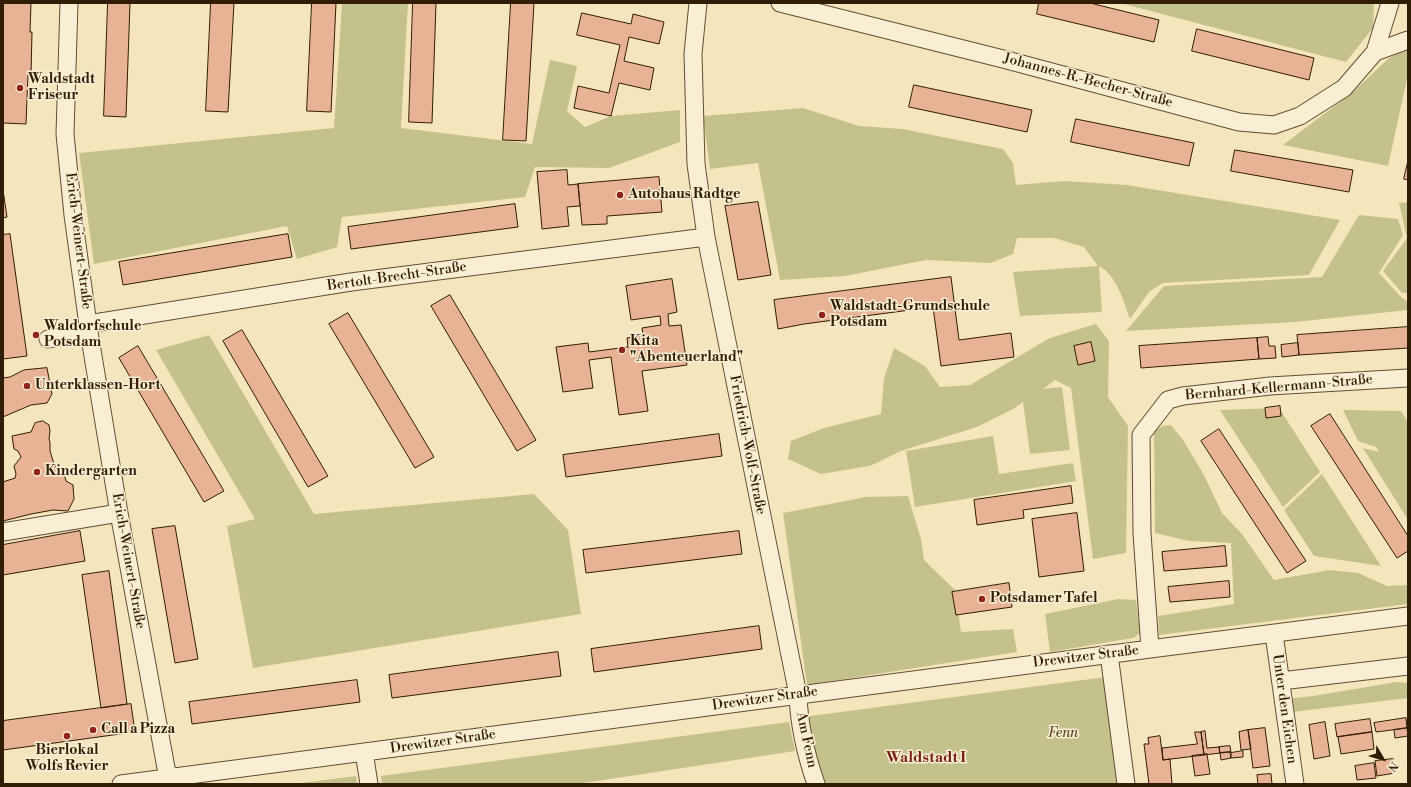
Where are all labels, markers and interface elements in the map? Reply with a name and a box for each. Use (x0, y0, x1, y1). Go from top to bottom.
street label: Johannes-R.-Becher-Straße (1002, 50, 1174, 112)
place label: Waldstadt Friseur (28, 72, 95, 104)
marker: Waldstadt Friseur (15, 83, 25, 93)
street label: Erich-Weinert-Straße (61, 172, 95, 310)
place label: Autohaus Radtge (628, 187, 740, 203)
marker: Autohaus Radtge (615, 190, 625, 200)
street label: Bertolt-Brecht-Straße (326, 259, 468, 295)
place label: Waldstadt-Grundschule Potsdam (830, 299, 990, 332)
marker: Waldstadt-Grundschule Potsdam (817, 310, 827, 320)
place label: Waldorfschule Potsdam (44, 319, 141, 352)
marker: Waldorfschule Potsdam (31, 330, 41, 340)
place label: Kita "Abenteuerland" (630, 334, 743, 366)
marker: Kita "Abenteuerland" (617, 345, 627, 355)
street label: Bernhard-Kellermann-Straße (1185, 371, 1373, 405)
street label: Friedrich-Wolf-Straße (725, 374, 769, 516)
place label: Unterklassen-Hort (35, 378, 160, 394)
marker: Unterklassen-Hort (22, 381, 32, 391)
place label: Kindergarten (45, 464, 137, 480)
marker: Kindergarten (32, 467, 42, 477)
street label: Erich-Weinert-Straße (108, 492, 148, 630)
place label: Potsdamer Tafel (990, 591, 1098, 607)
marker: Potsdamer Tafel (977, 594, 987, 604)
street label: Drewitzer Straße (1032, 642, 1140, 672)
street label: Unter den Eichen (1268, 653, 1300, 765)
street label: Drewitzer Straße (711, 683, 819, 715)
street label: Am Fenn (792, 710, 820, 770)
place label: Call a Pizza (101, 722, 175, 738)
marker: Call a Pizza (88, 725, 98, 735)
street label: Drewitzer Straße (389, 726, 497, 758)
park label: Fenn (1048, 726, 1078, 742)
marker: Bierlokal Wolfs Revier (62, 731, 72, 741)
north arrow (1363, 739, 1403, 779)
place label: Bierlokal Wolfs Revier (25, 743, 109, 776)
district label: Waldstadt I (886, 749, 966, 767)
text: N (1384, 759, 1401, 774)

